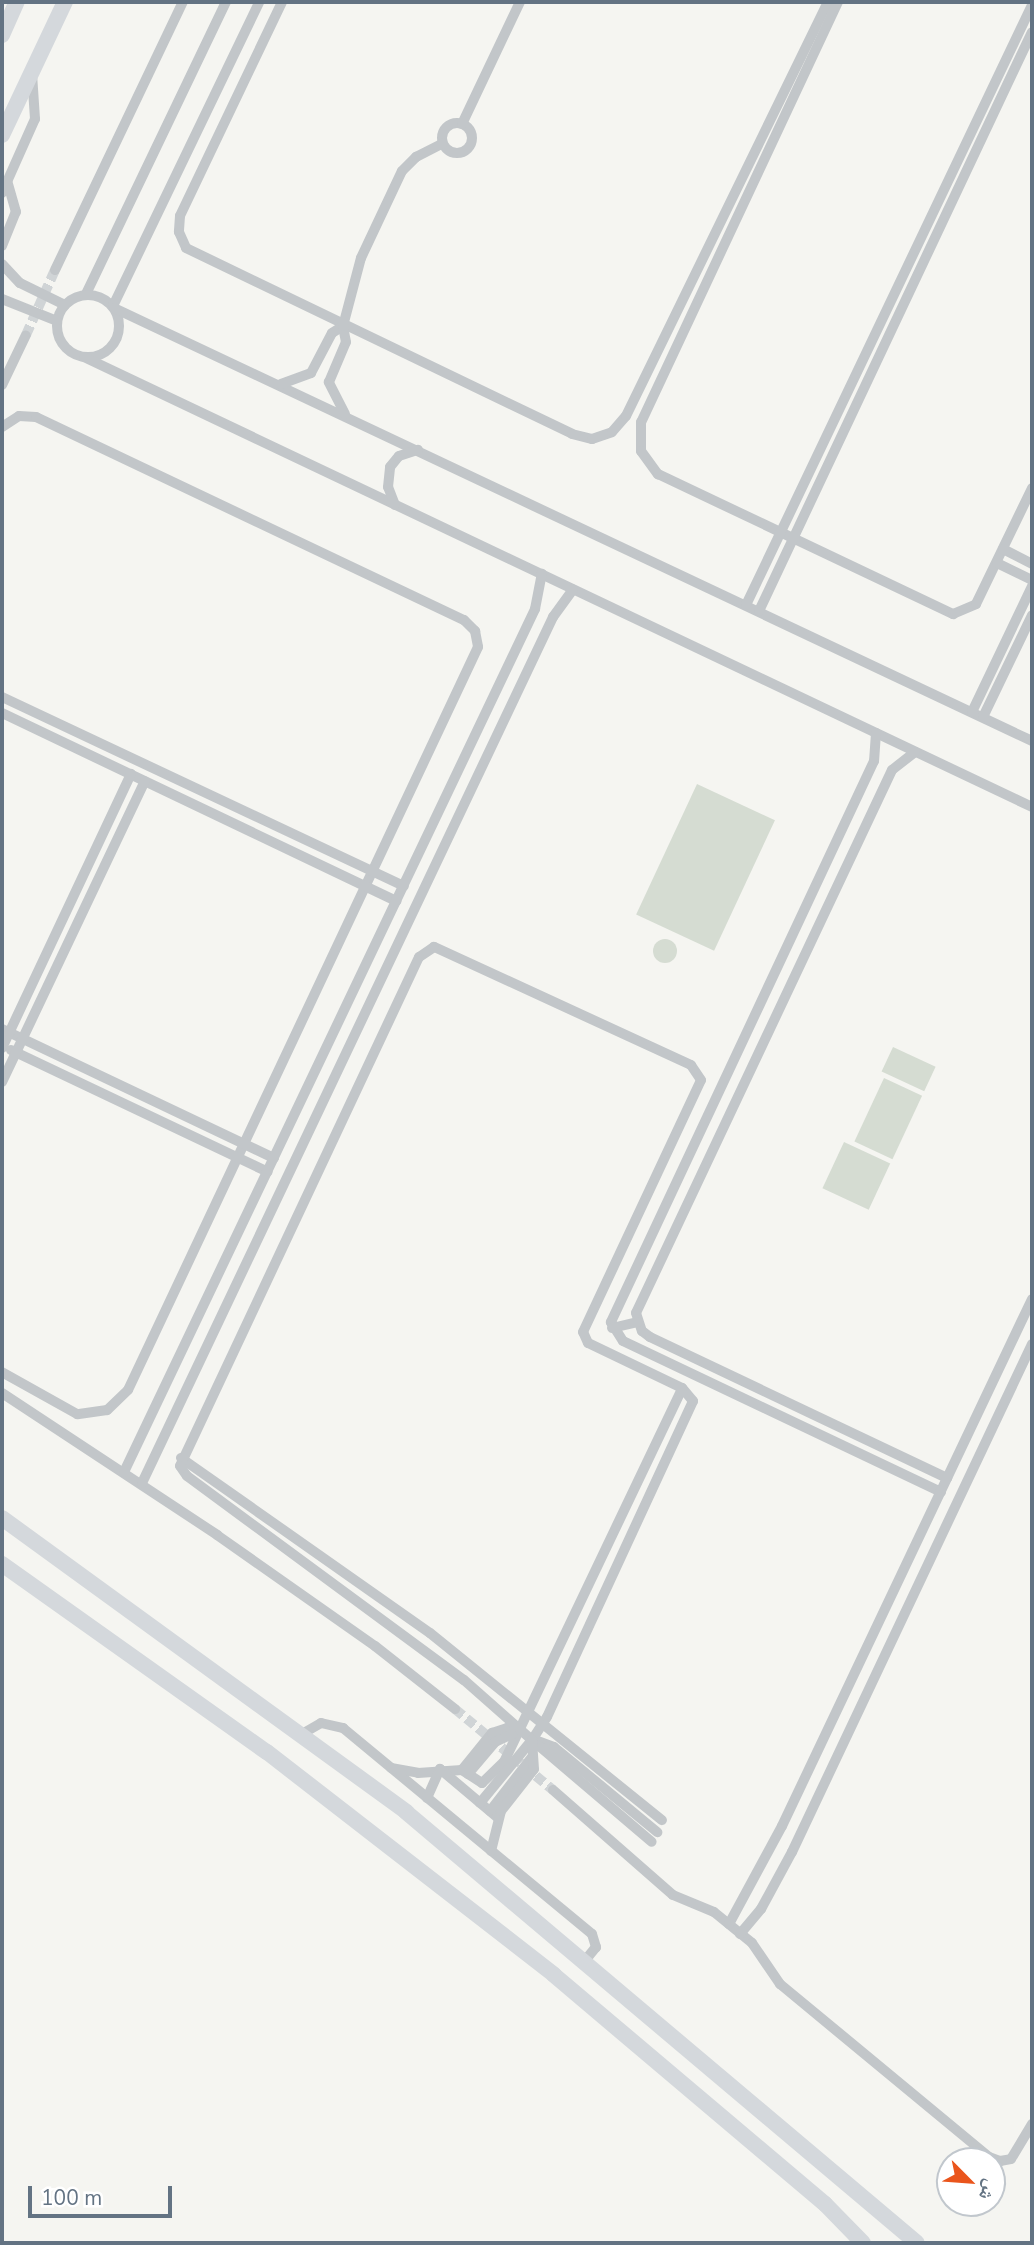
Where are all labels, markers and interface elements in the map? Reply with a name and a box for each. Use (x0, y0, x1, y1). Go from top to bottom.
north arrow (936, 2147, 1006, 2217)
scale bar (32, 2172, 175, 2216)
text: ش (972, 2175, 1004, 2205)
text: 100 m (41, 2184, 102, 2212)

